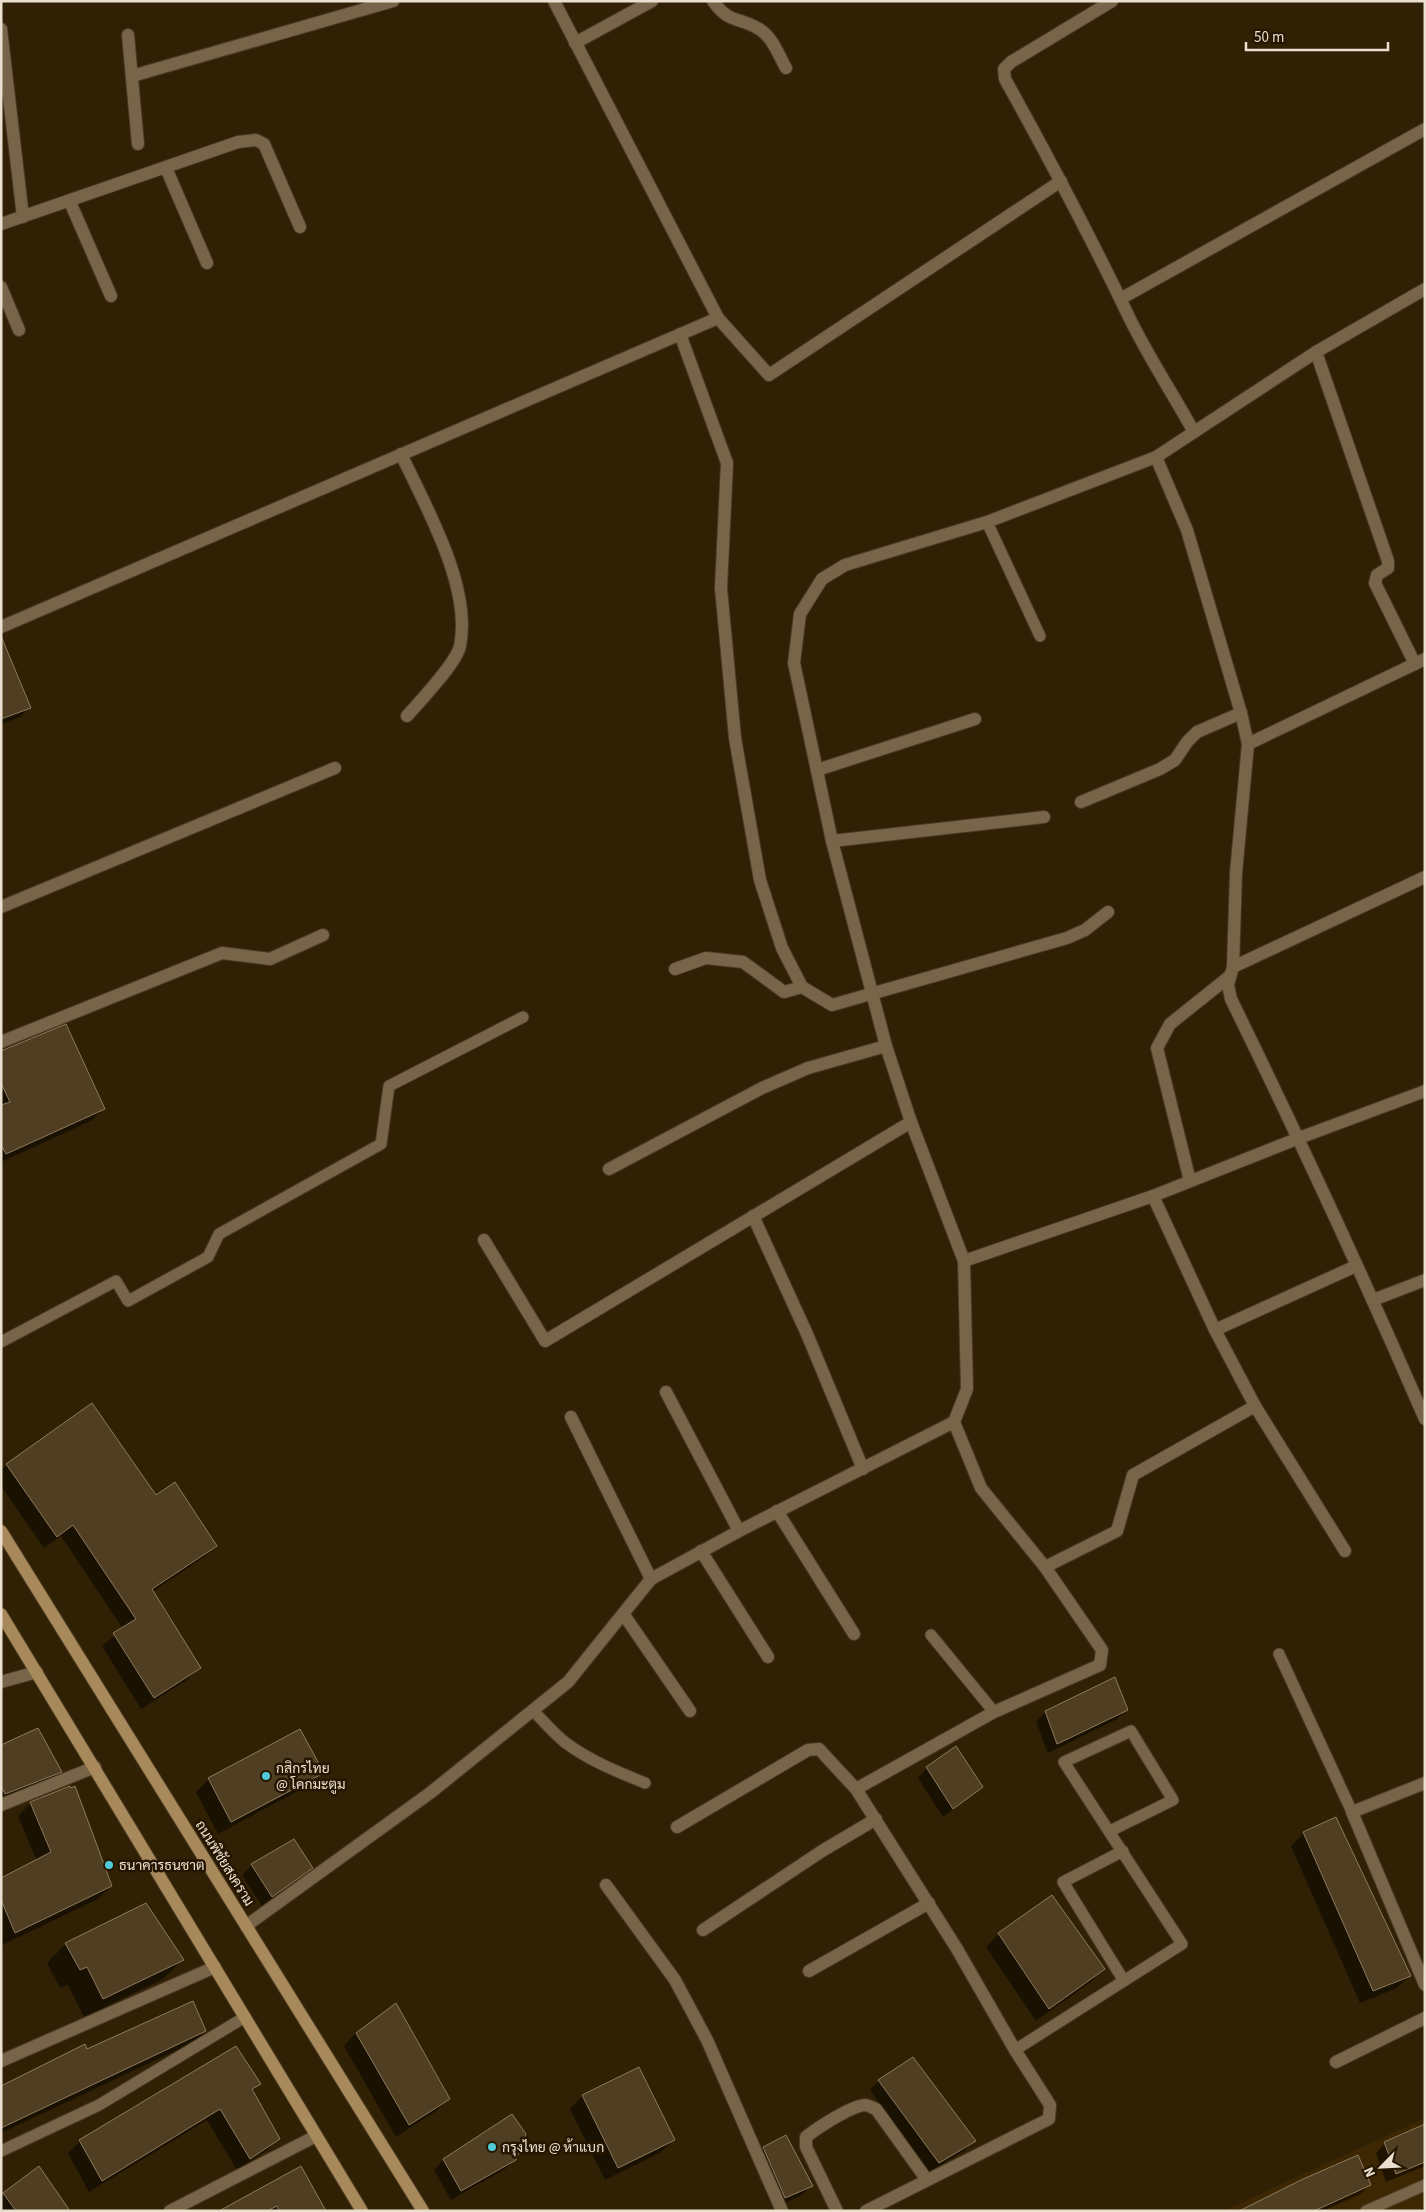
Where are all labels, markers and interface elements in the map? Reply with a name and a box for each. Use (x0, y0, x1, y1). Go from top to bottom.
scale bar (1246, 20, 1388, 52)
text: 50 m (1254, 27, 1284, 48)
place label: กสิกรไทย @ โคกมะตูม (276, 1759, 346, 1795)
marker: กสิกรไทย @ โคกมะตูม (260, 1770, 272, 1782)
street label: ถนนพิชัยสงคราม (190, 1817, 258, 1910)
place label: ธนาคารธนชาต (119, 1856, 205, 1876)
marker: ธนาคารธนชาต (103, 1859, 115, 1871)
place label: กรุงไทย @ ห้าแบก (502, 2138, 604, 2158)
marker: กรุงไทย @ ห้าแบก (486, 2141, 498, 2153)
north arrow (1356, 2142, 1406, 2192)
text: N (1359, 2164, 1381, 2180)

